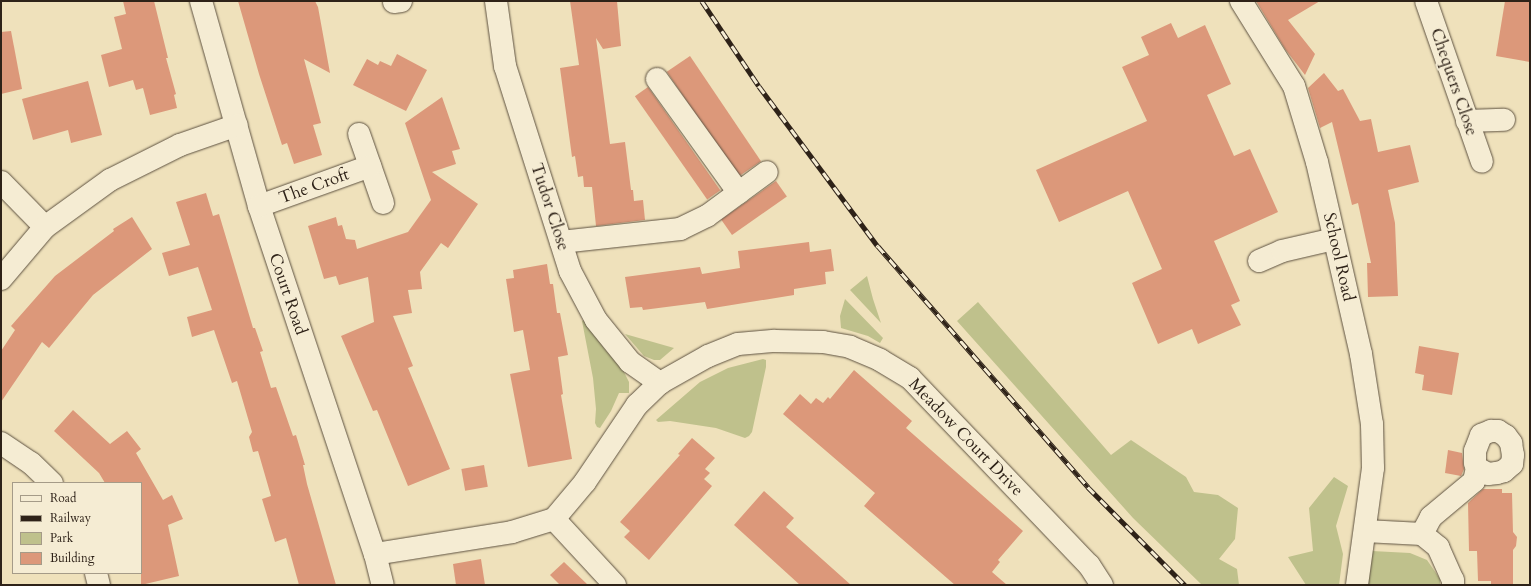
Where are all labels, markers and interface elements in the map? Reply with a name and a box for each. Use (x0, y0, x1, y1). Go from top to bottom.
street label: Chequers Close (1426, 25, 1482, 139)
street label: Tudor Close (526, 161, 574, 253)
street label: The Croft (276, 164, 352, 208)
street label: School Road (1319, 211, 1359, 303)
street label: Court Road (265, 250, 311, 338)
street label: Meadow Court Drive (904, 374, 1028, 500)
legend (12, 482, 142, 574)
text: Road (50, 490, 76, 506)
text: Railway (50, 510, 91, 526)
text: Park (50, 530, 73, 546)
text: Building (50, 550, 94, 566)

